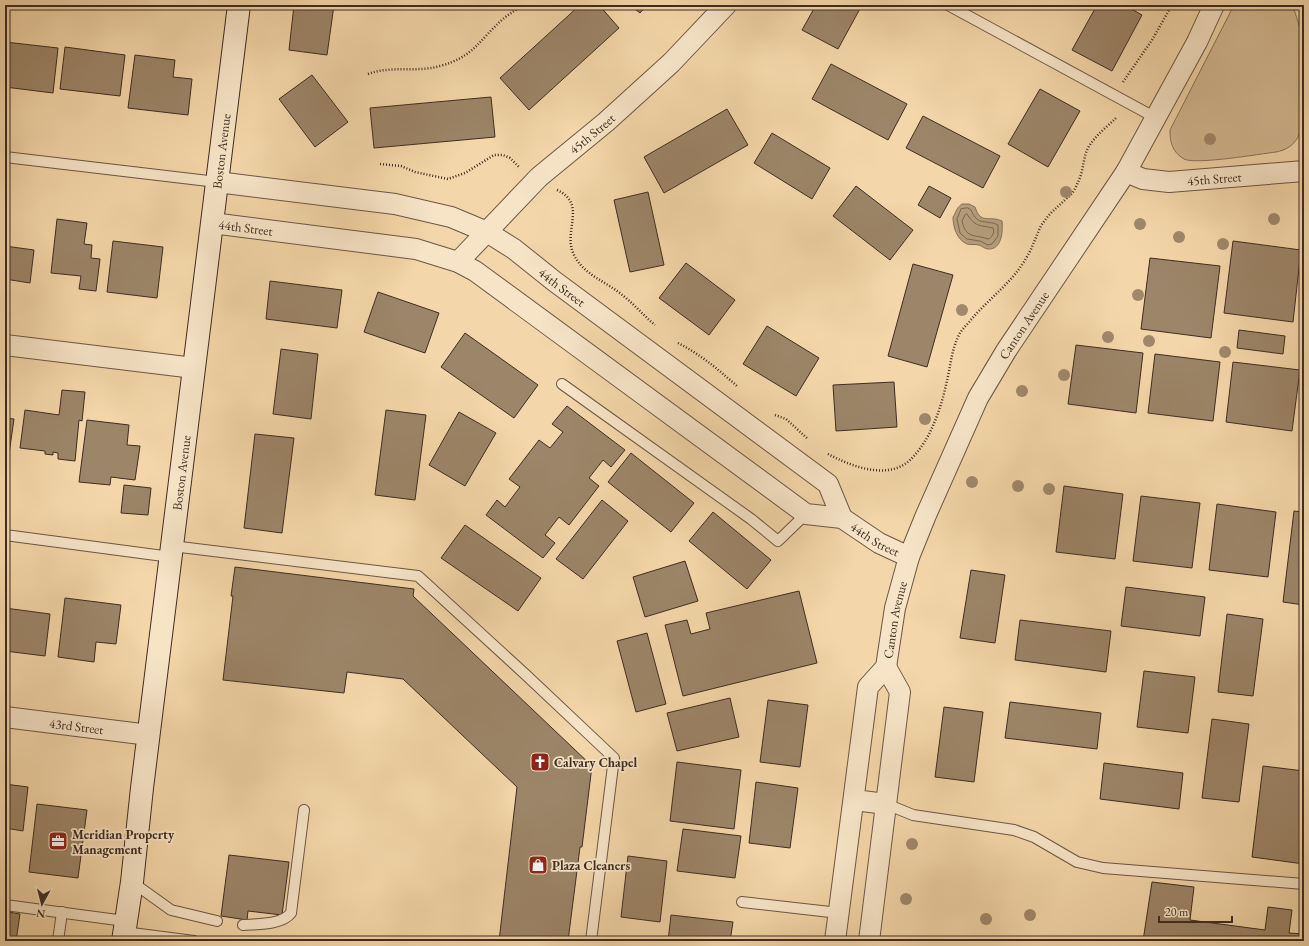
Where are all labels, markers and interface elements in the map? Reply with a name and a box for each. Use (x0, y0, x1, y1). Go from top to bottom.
street label: 45th Street (566, 110, 619, 158)
street label: Boston Avenue (208, 113, 234, 190)
street label: 45th Street (1186, 168, 1242, 189)
street label: 44th Street (218, 216, 274, 240)
street label: 44th Street (535, 264, 589, 310)
street label: Canton Avenue (995, 288, 1053, 362)
street label: Boston Avenue (168, 434, 195, 511)
street label: 44th Street (847, 518, 902, 560)
street label: Canton Avenue (879, 579, 911, 660)
street label: 43rd Street (48, 715, 105, 738)
church icon: Calvary Chapel (529, 751, 551, 773)
place label: Calvary Chapel (554, 754, 637, 771)
place label: Meridian Property Management (72, 826, 175, 858)
office icon: Meridian Property Management (47, 830, 69, 852)
shop icon: Plaza Cleaners (527, 854, 549, 876)
place label: Plaza Cleaners (552, 857, 630, 874)
north arrow (22, 884, 62, 924)
scale bar (1159, 898, 1232, 924)
text: 20 m (1165, 904, 1189, 920)
text: N (35, 906, 46, 921)

